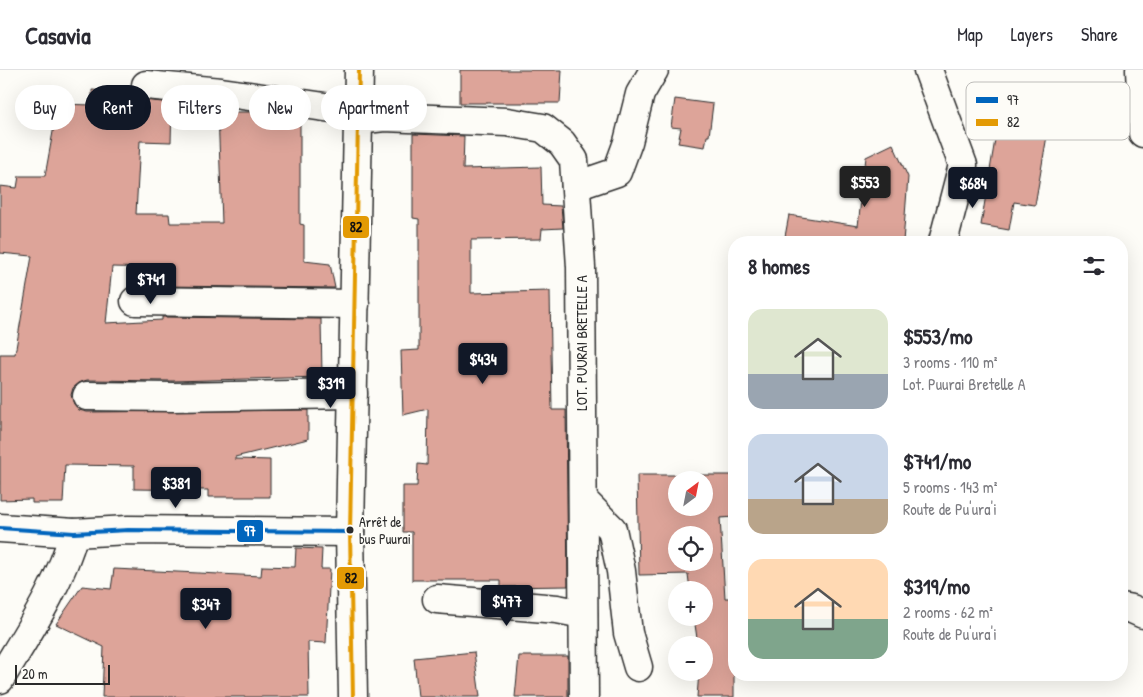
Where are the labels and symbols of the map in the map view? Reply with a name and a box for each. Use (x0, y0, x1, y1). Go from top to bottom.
legend (966, 82, 1130, 140)
text: 97 (1007, 90, 1019, 109)
text: 82 (1007, 112, 1020, 131)
pin: $553 (835, 166, 895, 208)
pin: $684 (943, 166, 1003, 209)
line badge: 82 (342, 215, 370, 239)
text: 82 (350, 217, 363, 236)
pin: $741 (121, 262, 181, 305)
street label: LOT. PUURAI BRETELLE A (571, 274, 592, 411)
pin: $434 (453, 342, 513, 385)
pin: $319 (301, 366, 361, 409)
pin: $381 (146, 466, 206, 509)
north arrow (668, 471, 712, 516)
place label: Arrêt de bus Puurai (359, 512, 411, 548)
line badge: 97 (236, 519, 264, 543)
text: 97 (244, 521, 256, 540)
marker: Arrêt de bus Puurai (345, 525, 355, 535)
line badge: 82 (336, 566, 365, 590)
text: 82 (345, 568, 358, 587)
pin: $477 (477, 584, 537, 627)
pin: $347 (176, 588, 236, 630)
scale bar (15, 662, 110, 685)

